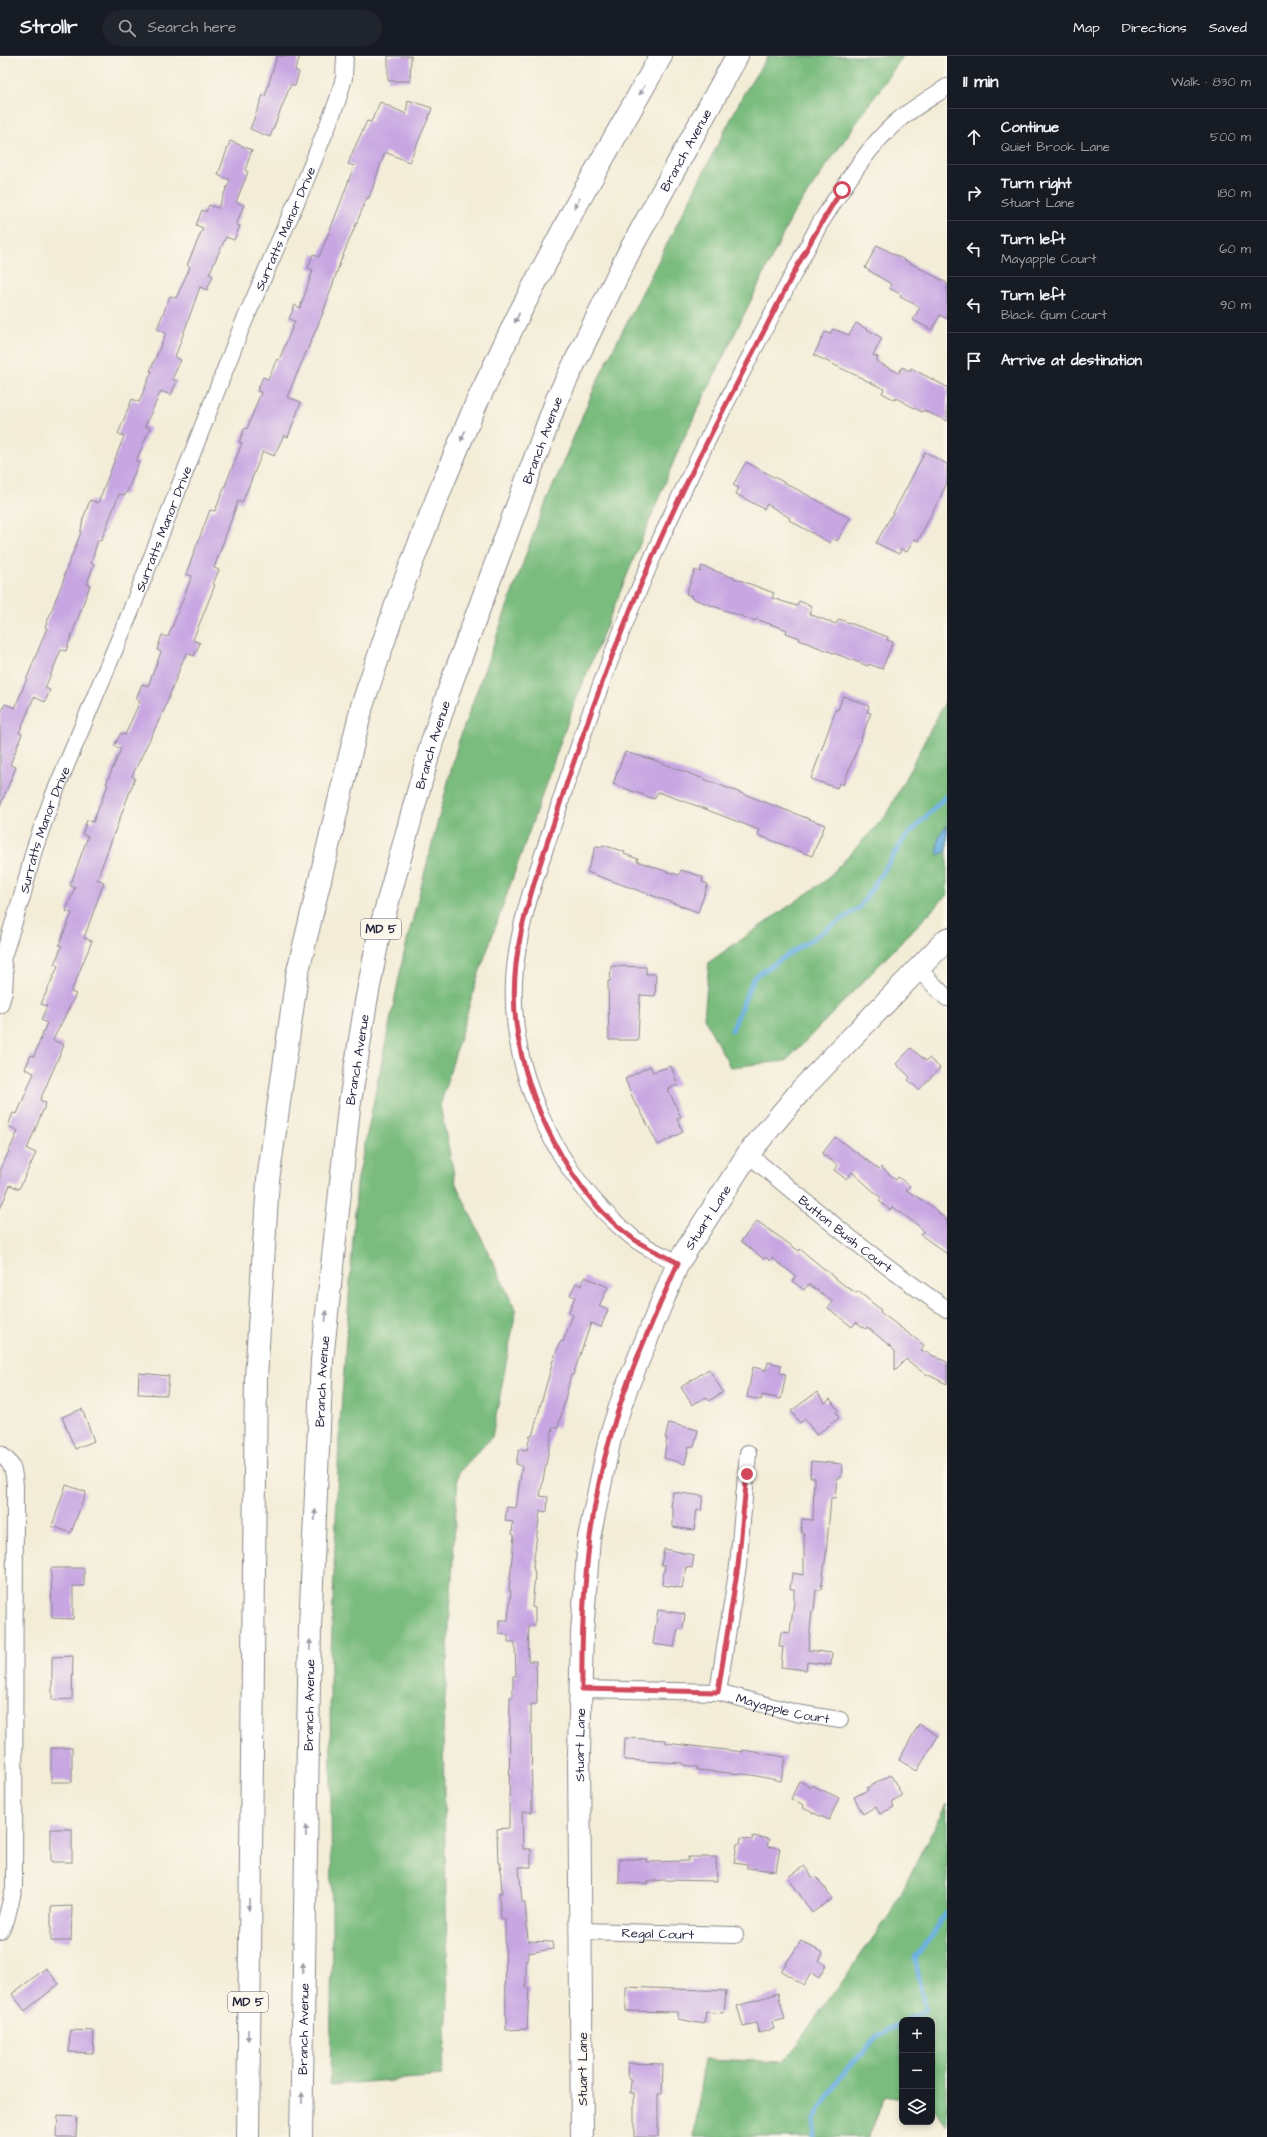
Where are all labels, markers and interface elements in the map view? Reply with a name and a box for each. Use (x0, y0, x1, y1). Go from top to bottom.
search box (102, 10, 382, 46)
text: Strollr (20, 14, 78, 41)
icon: search (116, 17, 138, 39)
text: Search here (148, 17, 236, 38)
text: Map (1073, 18, 1100, 38)
text: Directions (1122, 18, 1187, 38)
text: Saved (1209, 18, 1247, 38)
text: 11 min (963, 70, 998, 94)
text: Walk · 830 m (1171, 73, 1251, 91)
one-way arrow (638, 84, 645, 96)
street label: Branch Avenue (656, 106, 716, 195)
text: Continue (1001, 117, 1059, 138)
icon: ahead (963, 126, 985, 148)
text: 500 m (1210, 128, 1251, 146)
text: Quiet Brook Lane (1001, 138, 1110, 156)
street label: Surratts Manor Drive (251, 164, 320, 293)
text: Turn right (1001, 173, 1072, 194)
route start (833, 181, 851, 199)
icon: right (963, 182, 985, 204)
text: 180 m (1217, 184, 1251, 202)
text: Stuart Lane (1001, 194, 1075, 212)
one-way arrow (574, 197, 581, 209)
text: Turn left (1001, 229, 1065, 250)
icon: left (963, 238, 985, 260)
text: 60 m (1219, 240, 1251, 258)
text: Mayapple Court (1001, 250, 1096, 268)
text: Turn left (1001, 285, 1065, 306)
icon: left (963, 294, 985, 316)
text: 90 m (1220, 296, 1251, 314)
text: Black Gum Court (1001, 306, 1107, 324)
one-way arrow (514, 312, 520, 324)
icon: arrive (963, 350, 985, 372)
text: Arrive at destination (1001, 350, 1142, 371)
street label: Branch Avenue (518, 394, 567, 486)
one-way arrow (460, 431, 466, 442)
street label: Surratts Manor Drive (131, 464, 196, 594)
street label: Branch Avenue (411, 698, 455, 791)
street label: Surratts Manor Drive (15, 764, 75, 895)
road number: MD 5 (361, 919, 401, 939)
street label: Branch Avenue (342, 1013, 374, 1106)
street label: Stuart Lane (681, 1182, 736, 1253)
street label: Button Bush Court (794, 1192, 896, 1278)
one-way arrow (323, 1310, 329, 1322)
street label: Branch Avenue (311, 1335, 335, 1428)
route end (738, 1465, 756, 1483)
one-way arrow (312, 1509, 319, 1521)
one-way arrow (307, 1638, 313, 1651)
street label: Branch Avenue (300, 1659, 319, 1751)
street label: Mayapple Court (734, 1689, 832, 1728)
street label: Stuart Lane (571, 1708, 590, 1782)
one-way arrow (303, 1824, 309, 1837)
one-way arrow (246, 1899, 253, 1911)
street label: Regal Court (621, 1924, 695, 1944)
one-way arrow (300, 1961, 306, 1974)
street label: Branch Avenue (294, 1983, 314, 2075)
road number: MD 5 (228, 1992, 268, 2012)
map controls (899, 2017, 935, 2125)
button: + (899, 2017, 935, 2053)
one-way arrow (245, 2029, 251, 2042)
street label: Stuart Lane (574, 2032, 592, 2106)
button: − (899, 2053, 935, 2089)
button: layers (899, 2089, 935, 2125)
one-way arrow (299, 2091, 305, 2104)

